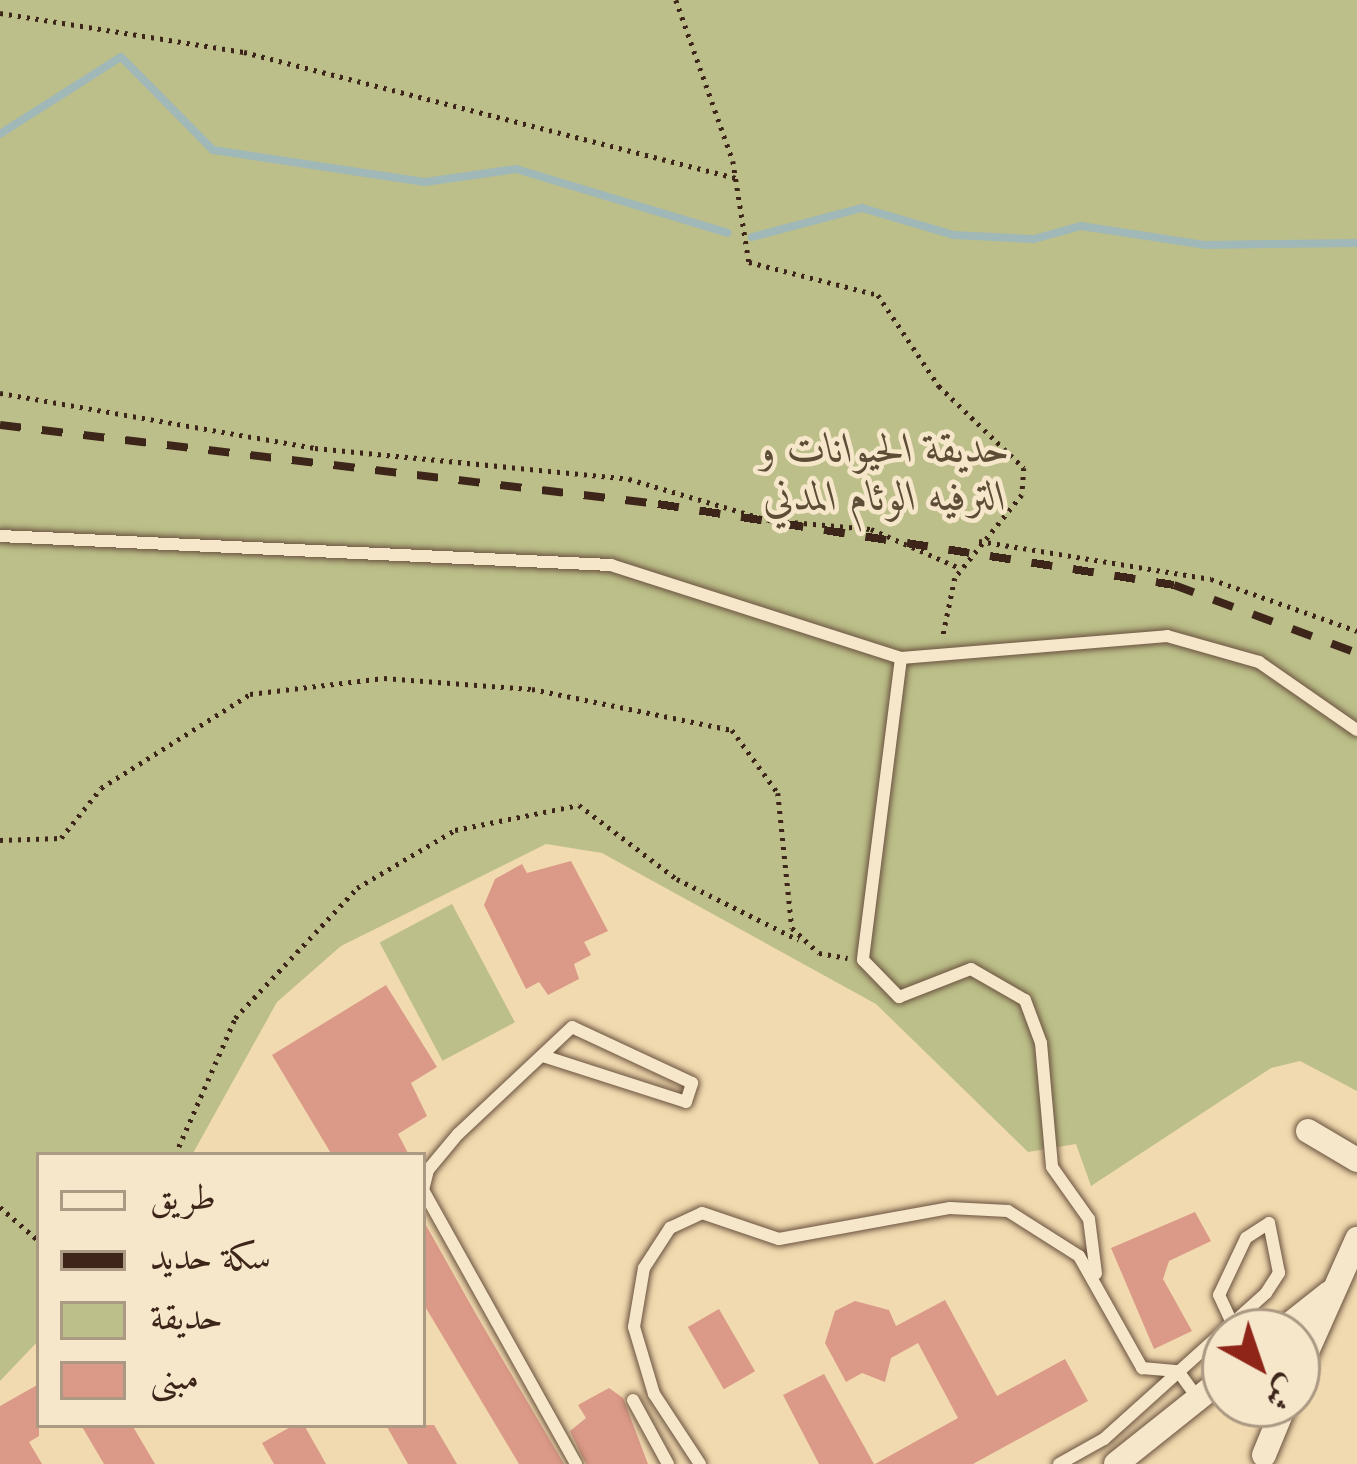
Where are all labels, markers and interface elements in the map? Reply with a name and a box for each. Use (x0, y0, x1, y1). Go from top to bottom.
park label: حديقة الحيوانات و الترفيه الوئام المدني (760, 422, 1010, 520)
legend (36, 1152, 426, 1428)
text: طريق (150, 1174, 216, 1218)
text: سكة حديد (150, 1234, 271, 1278)
text: حديقة (150, 1294, 223, 1338)
north arrow (1201, 1308, 1321, 1428)
text: مبنى (150, 1354, 199, 1398)
text: ش (1257, 1367, 1308, 1420)

